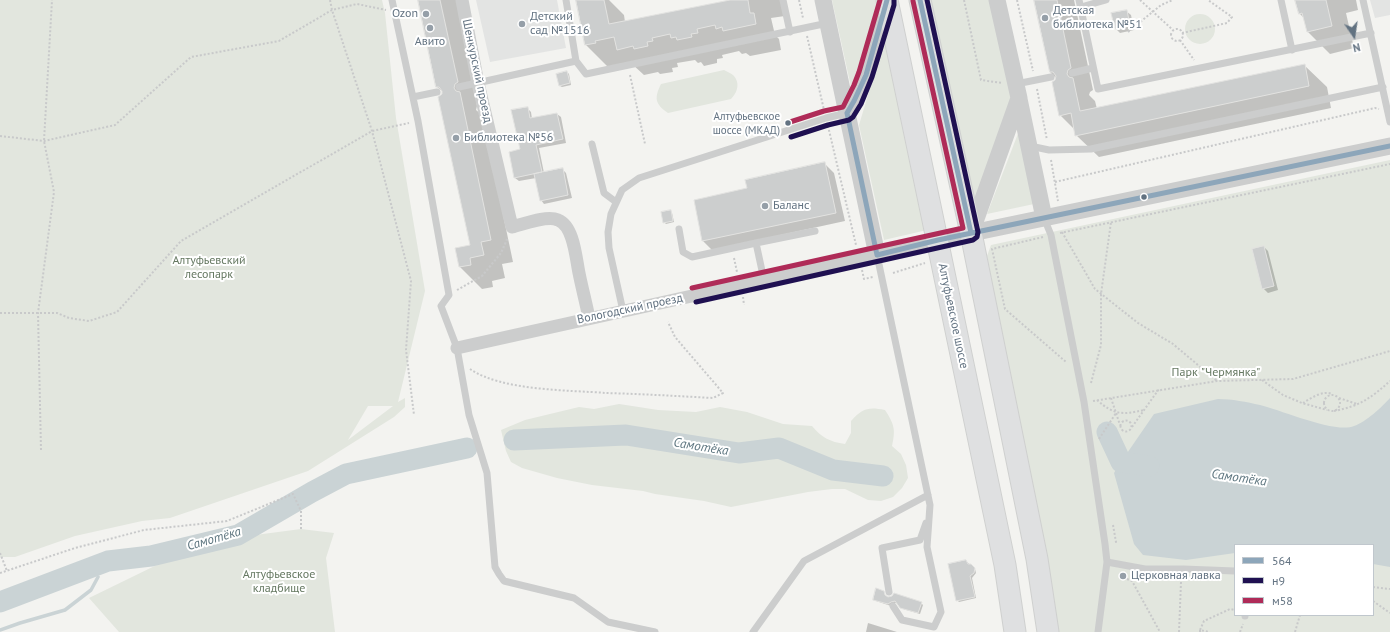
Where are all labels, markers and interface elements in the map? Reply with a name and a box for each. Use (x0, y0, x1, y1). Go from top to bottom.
place label: Детская библиотека №51 (1053, 4, 1142, 32)
place label: Ozon (392, 7, 418, 21)
marker: Ozon (421, 9, 431, 19)
place label: Детский сад №1516 (530, 10, 589, 38)
marker: Детская библиотека №51 (1040, 13, 1050, 23)
north arrow (1334, 16, 1374, 56)
street label: Шенкурский проезд (459, 18, 495, 124)
marker: Детский сад №1516 (517, 19, 527, 29)
marker: Авито (425, 23, 435, 33)
place label: Авито (415, 35, 445, 49)
text: N (1352, 40, 1362, 55)
place label: Алтуфьевское шоссе (МКАД) (713, 110, 780, 136)
marker: Алтуфьевское шоссе (МКАД) (783, 118, 793, 128)
place label: Библиотека №56 (464, 131, 553, 145)
marker: Библиотека №56 (451, 133, 461, 143)
unlabelled marker (1139, 192, 1149, 202)
place label: Баланс (773, 199, 809, 213)
marker: Баланс (760, 201, 770, 211)
park label: Алтуфьевский лесопарк (172, 254, 246, 282)
street label: Алтуфьевское шоссе (935, 262, 971, 370)
street label: Вологодский проезд (576, 291, 684, 327)
park label: Парк "Чермянка" (1172, 366, 1260, 380)
water label: Самотёка (672, 435, 730, 459)
water label: Самотёка (1210, 466, 1268, 490)
water label: Самотёка (185, 524, 243, 554)
legend (1234, 544, 1374, 616)
text: 564 (1272, 553, 1292, 568)
park label: Алтуфьевское кладбище (243, 568, 315, 596)
place label: Церковная лавка (1131, 569, 1221, 583)
marker: Церковная лавка (1118, 571, 1128, 581)
text: н9 (1272, 573, 1285, 588)
text: м58 (1272, 593, 1293, 608)

